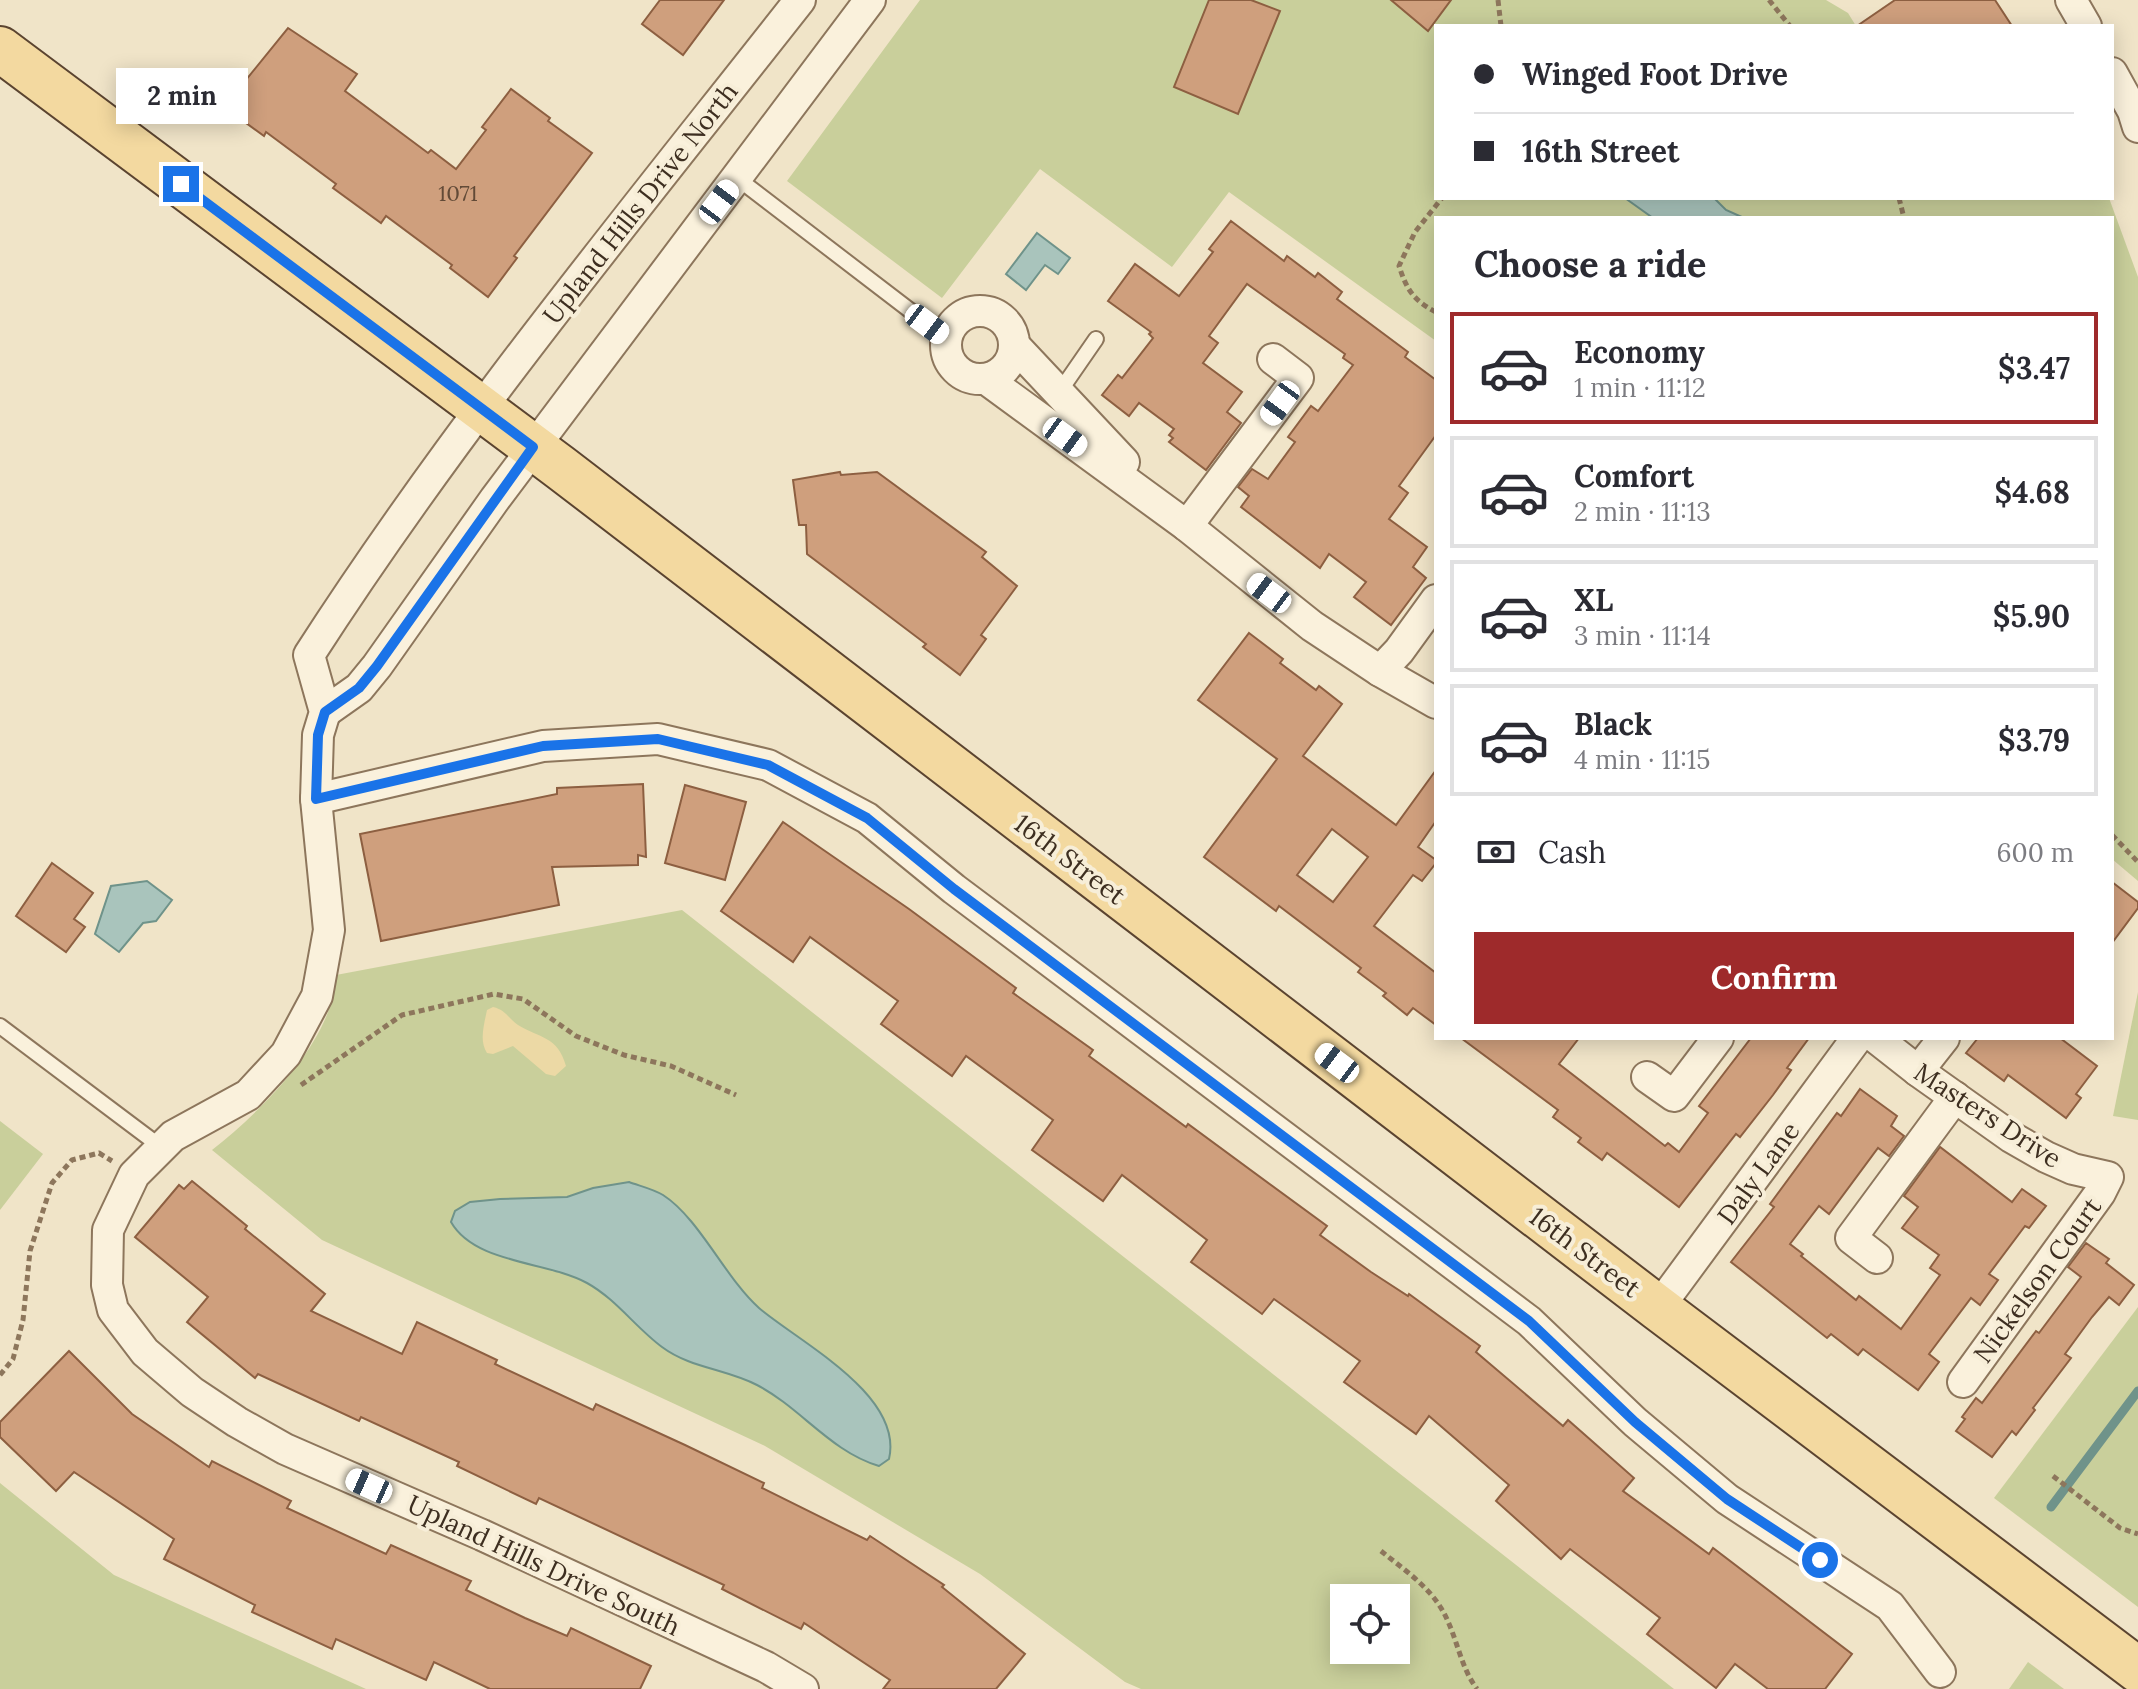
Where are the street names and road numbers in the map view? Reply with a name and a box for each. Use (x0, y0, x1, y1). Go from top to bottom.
street label: Upland Hills Drive North (535, 75, 745, 331)
street label: 16th Street (1008, 806, 1132, 912)
street label: Masters Drive (1908, 1055, 2068, 1175)
street label: Daly Lane (1710, 1115, 1806, 1231)
street label: Nickelson Court (1966, 1191, 2108, 1369)
street label: 16th Street (1523, 1199, 1647, 1305)
street label: Upland Hills Drive South (402, 1487, 686, 1643)

